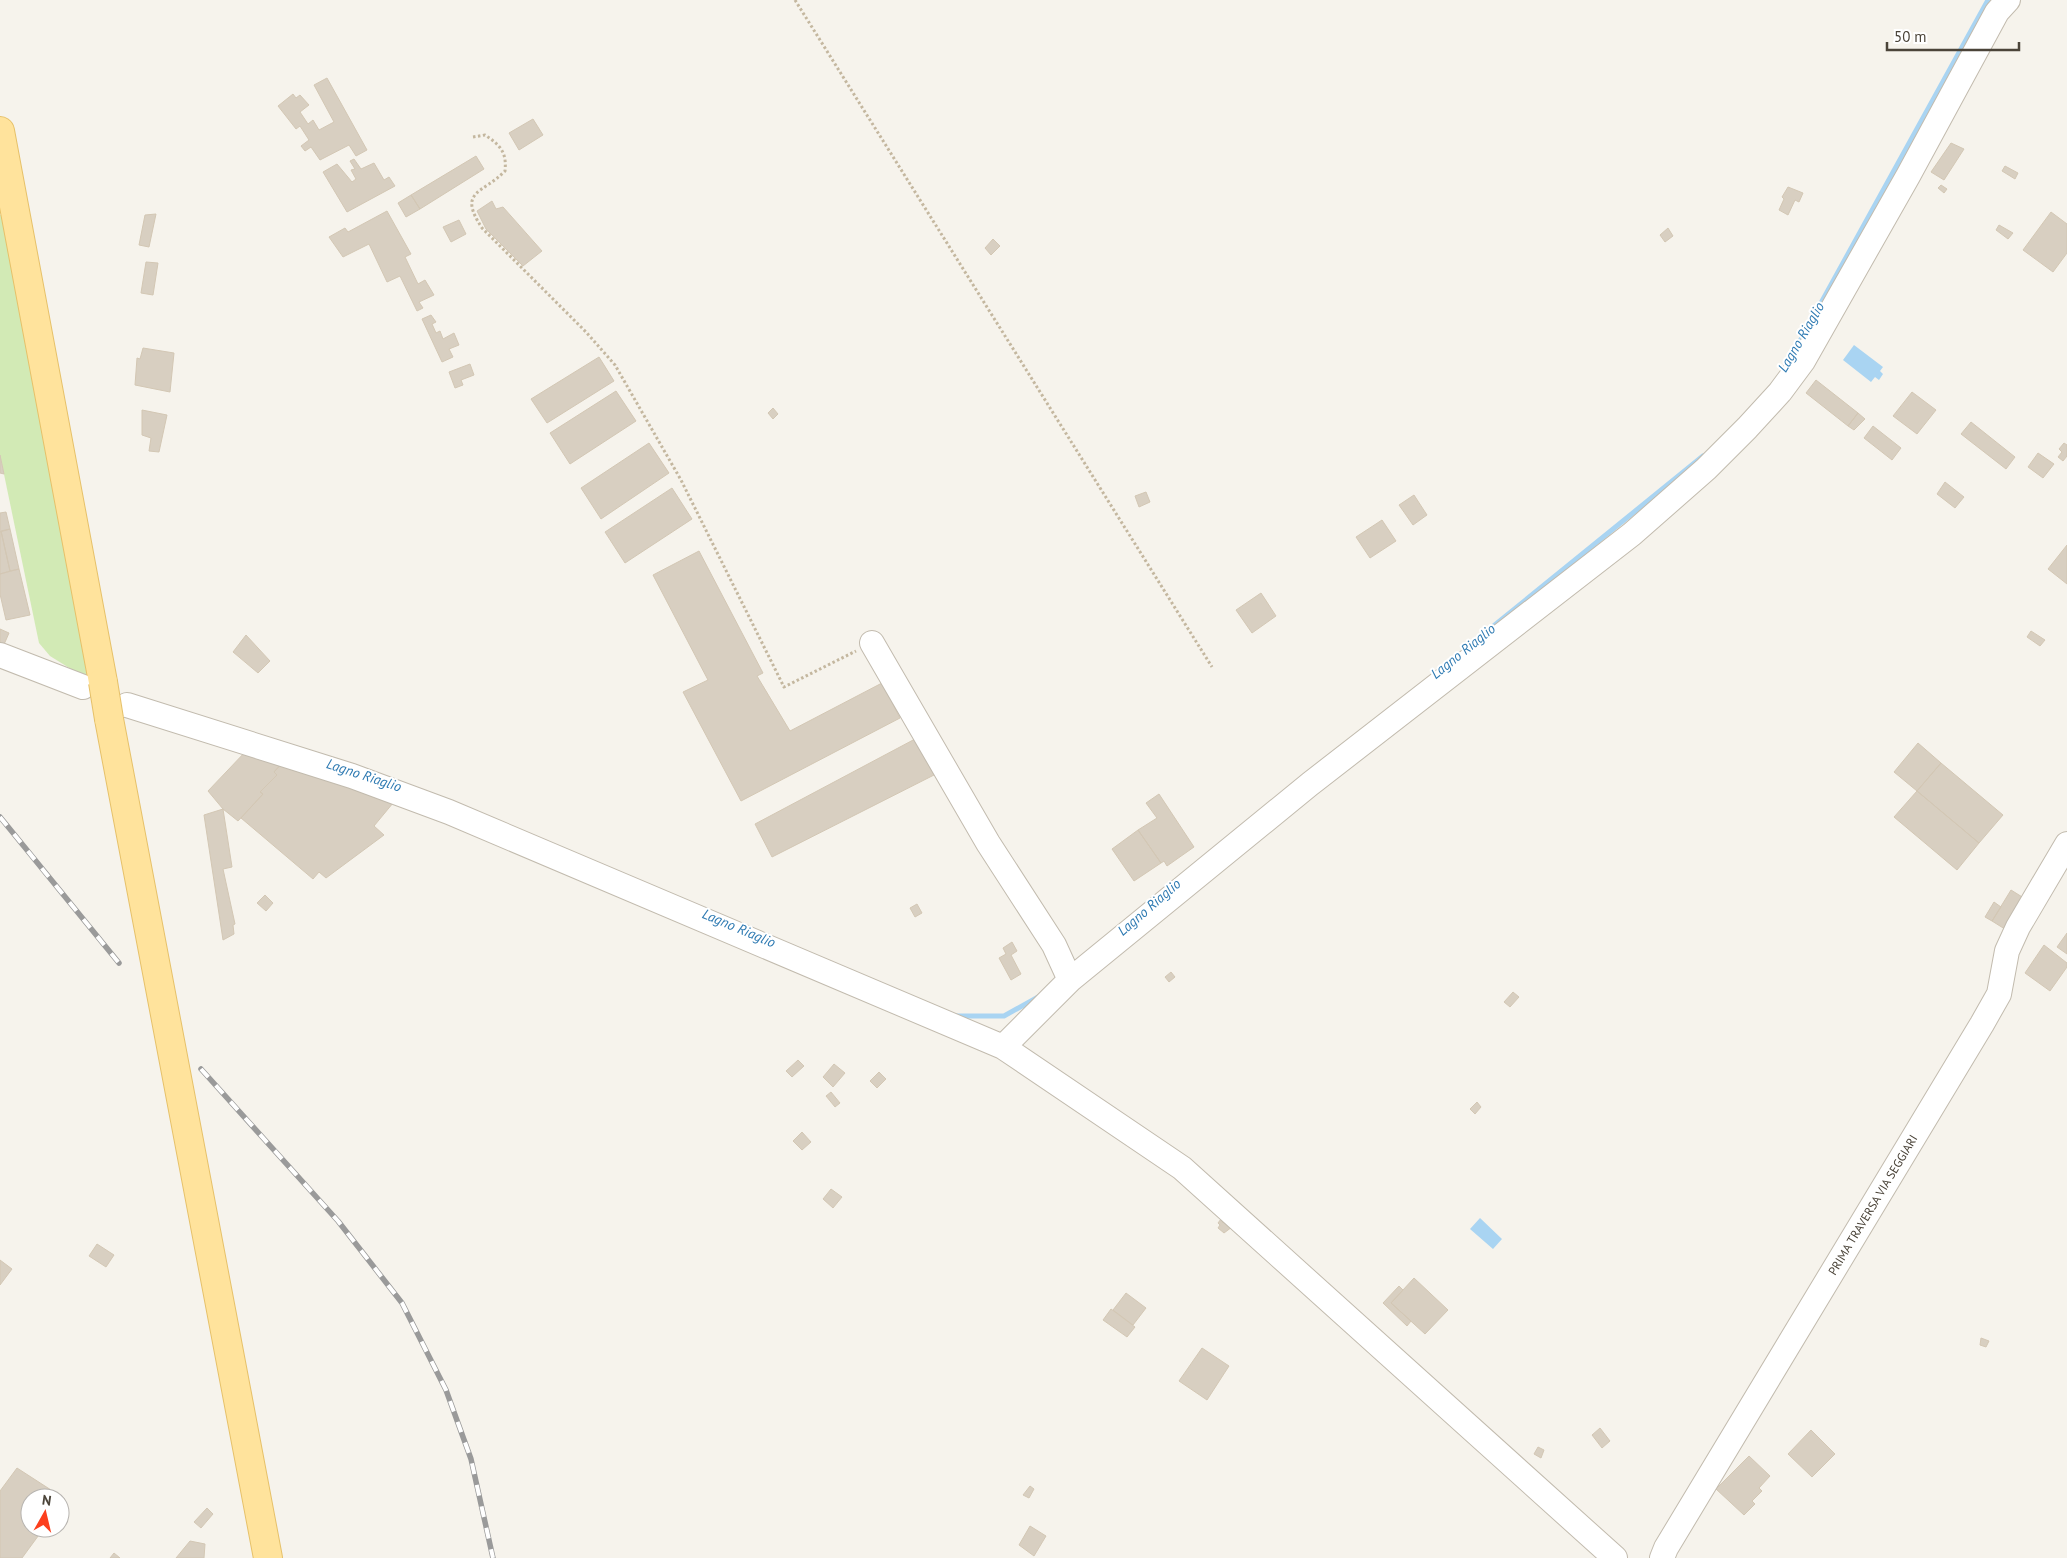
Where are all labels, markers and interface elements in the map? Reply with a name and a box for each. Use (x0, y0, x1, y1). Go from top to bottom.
scale bar (1887, 20, 2020, 52)
text: 50 m (1894, 27, 1927, 46)
water label: Lagno Riaglio (1774, 299, 1828, 375)
water label: Lagno Riaglio (1427, 619, 1499, 683)
water label: Lagno Riaglio (324, 754, 404, 796)
water label: Lagno Riaglio (1114, 875, 1184, 939)
water label: Lagno Riaglio (700, 904, 778, 952)
street label: PRIMA TRAVERSA VIA SEGGIARI (1825, 1132, 1920, 1278)
north arrow (20, 1488, 70, 1538)
text: N (41, 1491, 53, 1510)

